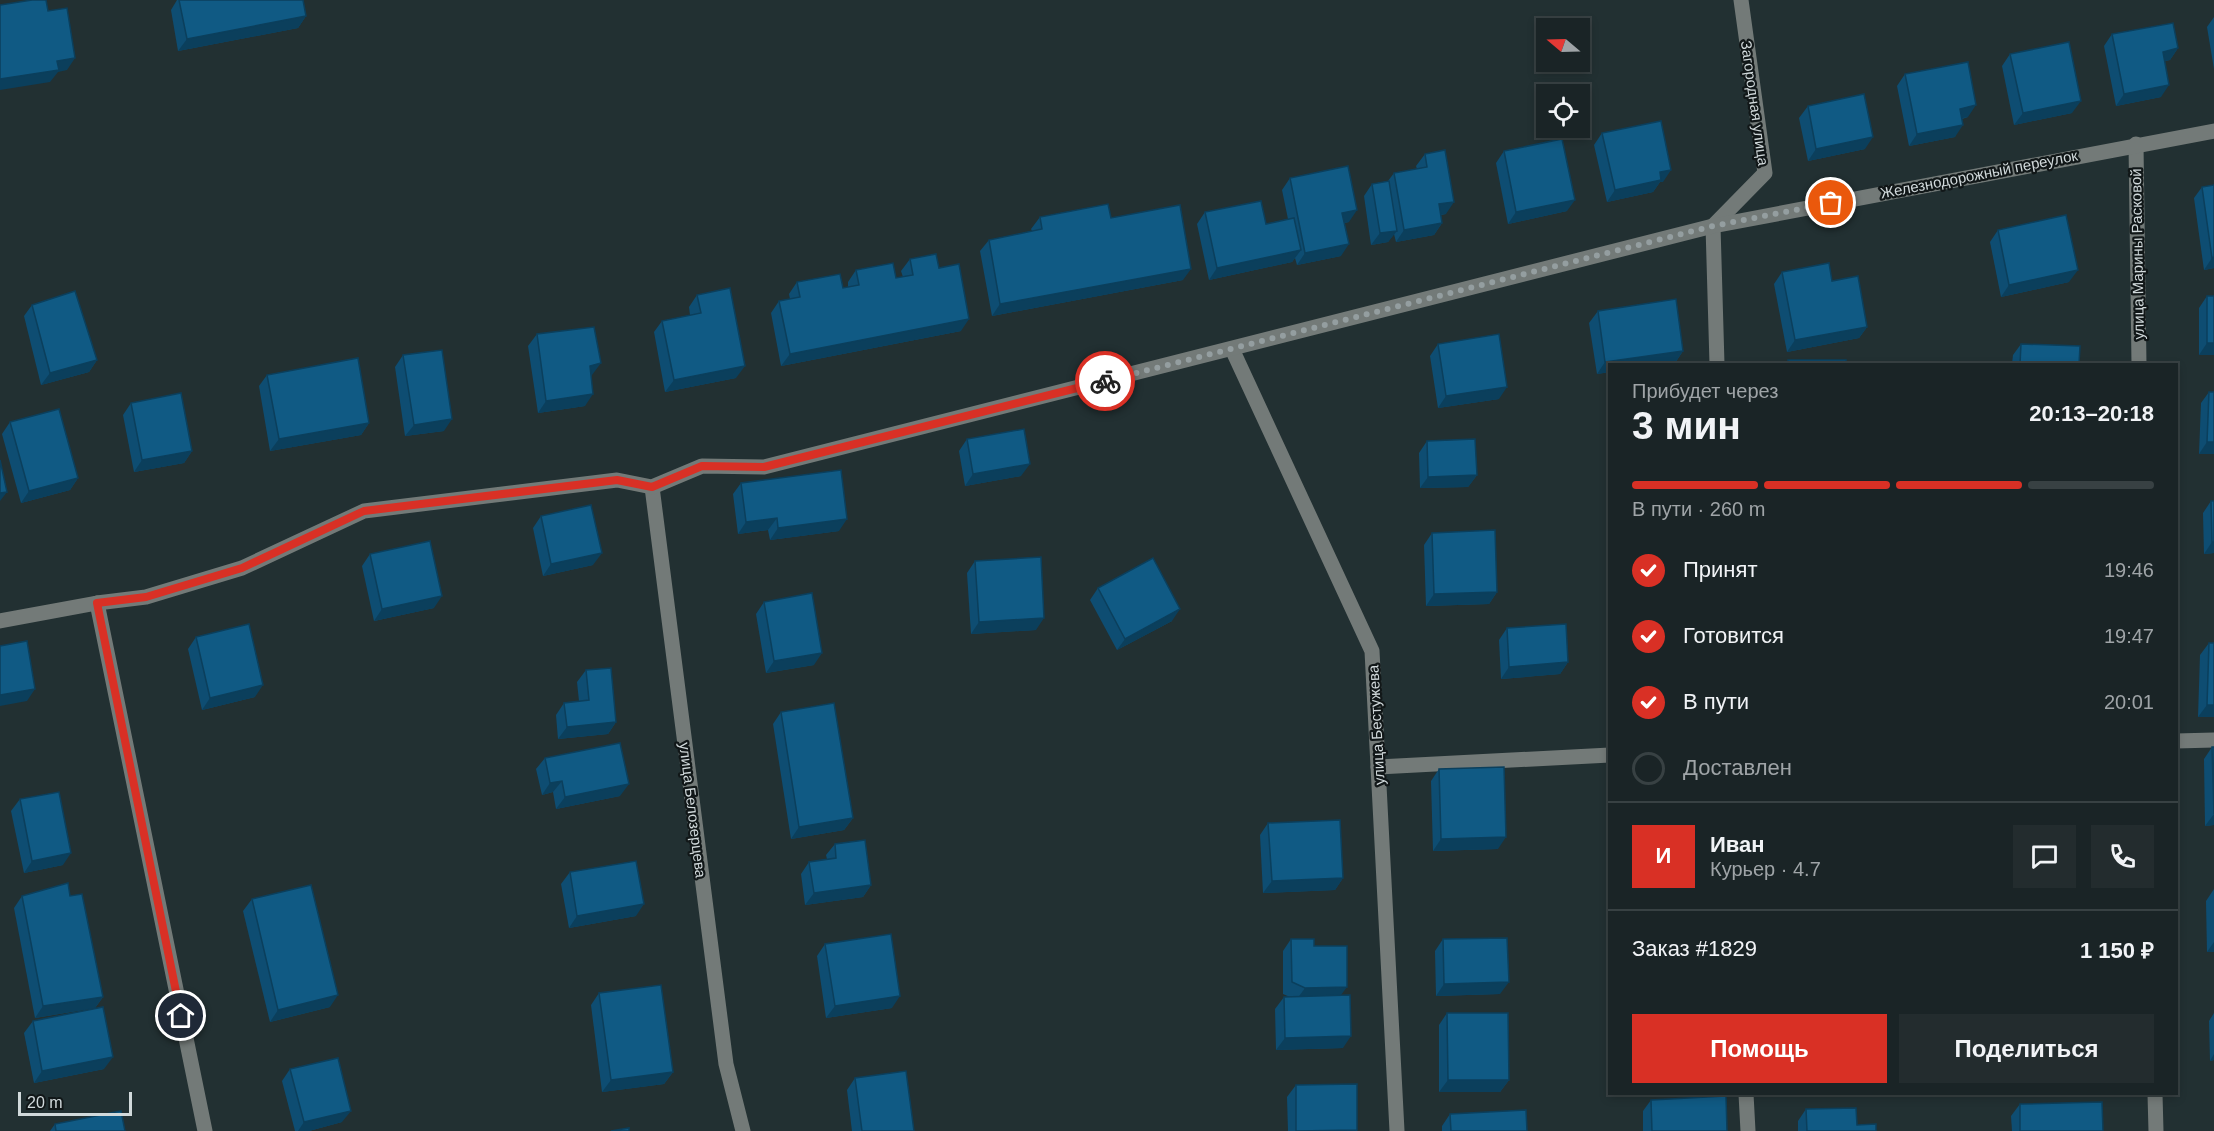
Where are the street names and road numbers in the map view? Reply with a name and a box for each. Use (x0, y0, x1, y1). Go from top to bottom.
street label: Загородная улица (1738, 39, 1772, 167)
street label: Железнодорожный переулок (1879, 146, 2080, 201)
street label: улица Марины Расковой (2127, 168, 2147, 340)
street label: улица Бестужева (1364, 664, 1388, 786)
street label: улица Белозерцева (676, 741, 710, 879)

